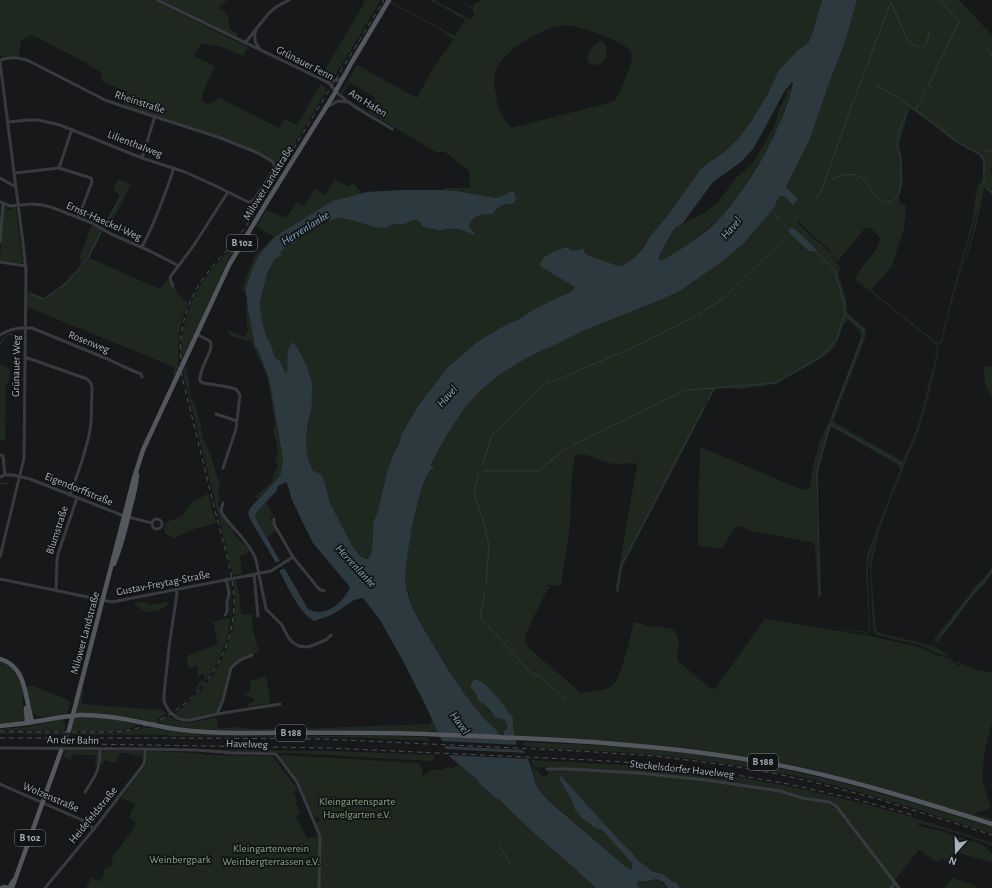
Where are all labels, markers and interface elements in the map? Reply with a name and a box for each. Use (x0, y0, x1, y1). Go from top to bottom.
street label: Grünauer Fenn (274, 44, 336, 82)
street label: Am Hafen (347, 87, 389, 119)
street label: Rheinstraße (113, 89, 167, 115)
street label: Lilienthalweg (106, 128, 165, 160)
street label: Milower Landstraße (241, 144, 295, 222)
street label: Ernst-Haeckel-Weg (65, 199, 144, 243)
water label: Herrenlanke (279, 208, 331, 247)
water label: Havel (718, 215, 744, 241)
road number: B 102 (227, 235, 257, 251)
street label: Rosenweg (67, 329, 112, 355)
street label: Grünauer Weg (10, 334, 22, 397)
water label: Havel (434, 383, 460, 409)
street label: Eigendorffstraße (43, 470, 115, 508)
street label: Blumstraße (44, 504, 70, 556)
water label: Herrenlanke (333, 542, 379, 590)
street label: Gustav-Freytag-Straße (115, 569, 211, 597)
street label: Milower Landstraße (69, 590, 101, 676)
water label: Havel (448, 709, 472, 737)
road number: B 188 (276, 725, 306, 741)
street label: An der Bahn (47, 734, 99, 746)
street label: Havelweg (226, 738, 269, 750)
road number: B 188 (748, 754, 778, 770)
street label: Steckelsdorfer Havelweg (629, 758, 735, 780)
street label: Wolzenstraße (21, 780, 81, 814)
street label: Heidefeldstraße (67, 784, 119, 846)
park label: Kleingartensparte Havelgarten e.V. (319, 796, 395, 820)
road number: B 102 (15, 830, 45, 846)
north arrow (936, 832, 976, 872)
park label: Kleingartenverein Weinbergterrassen e.V. (222, 843, 320, 867)
park label: Weinbergpark (149, 854, 211, 865)
text: N (947, 854, 958, 867)

